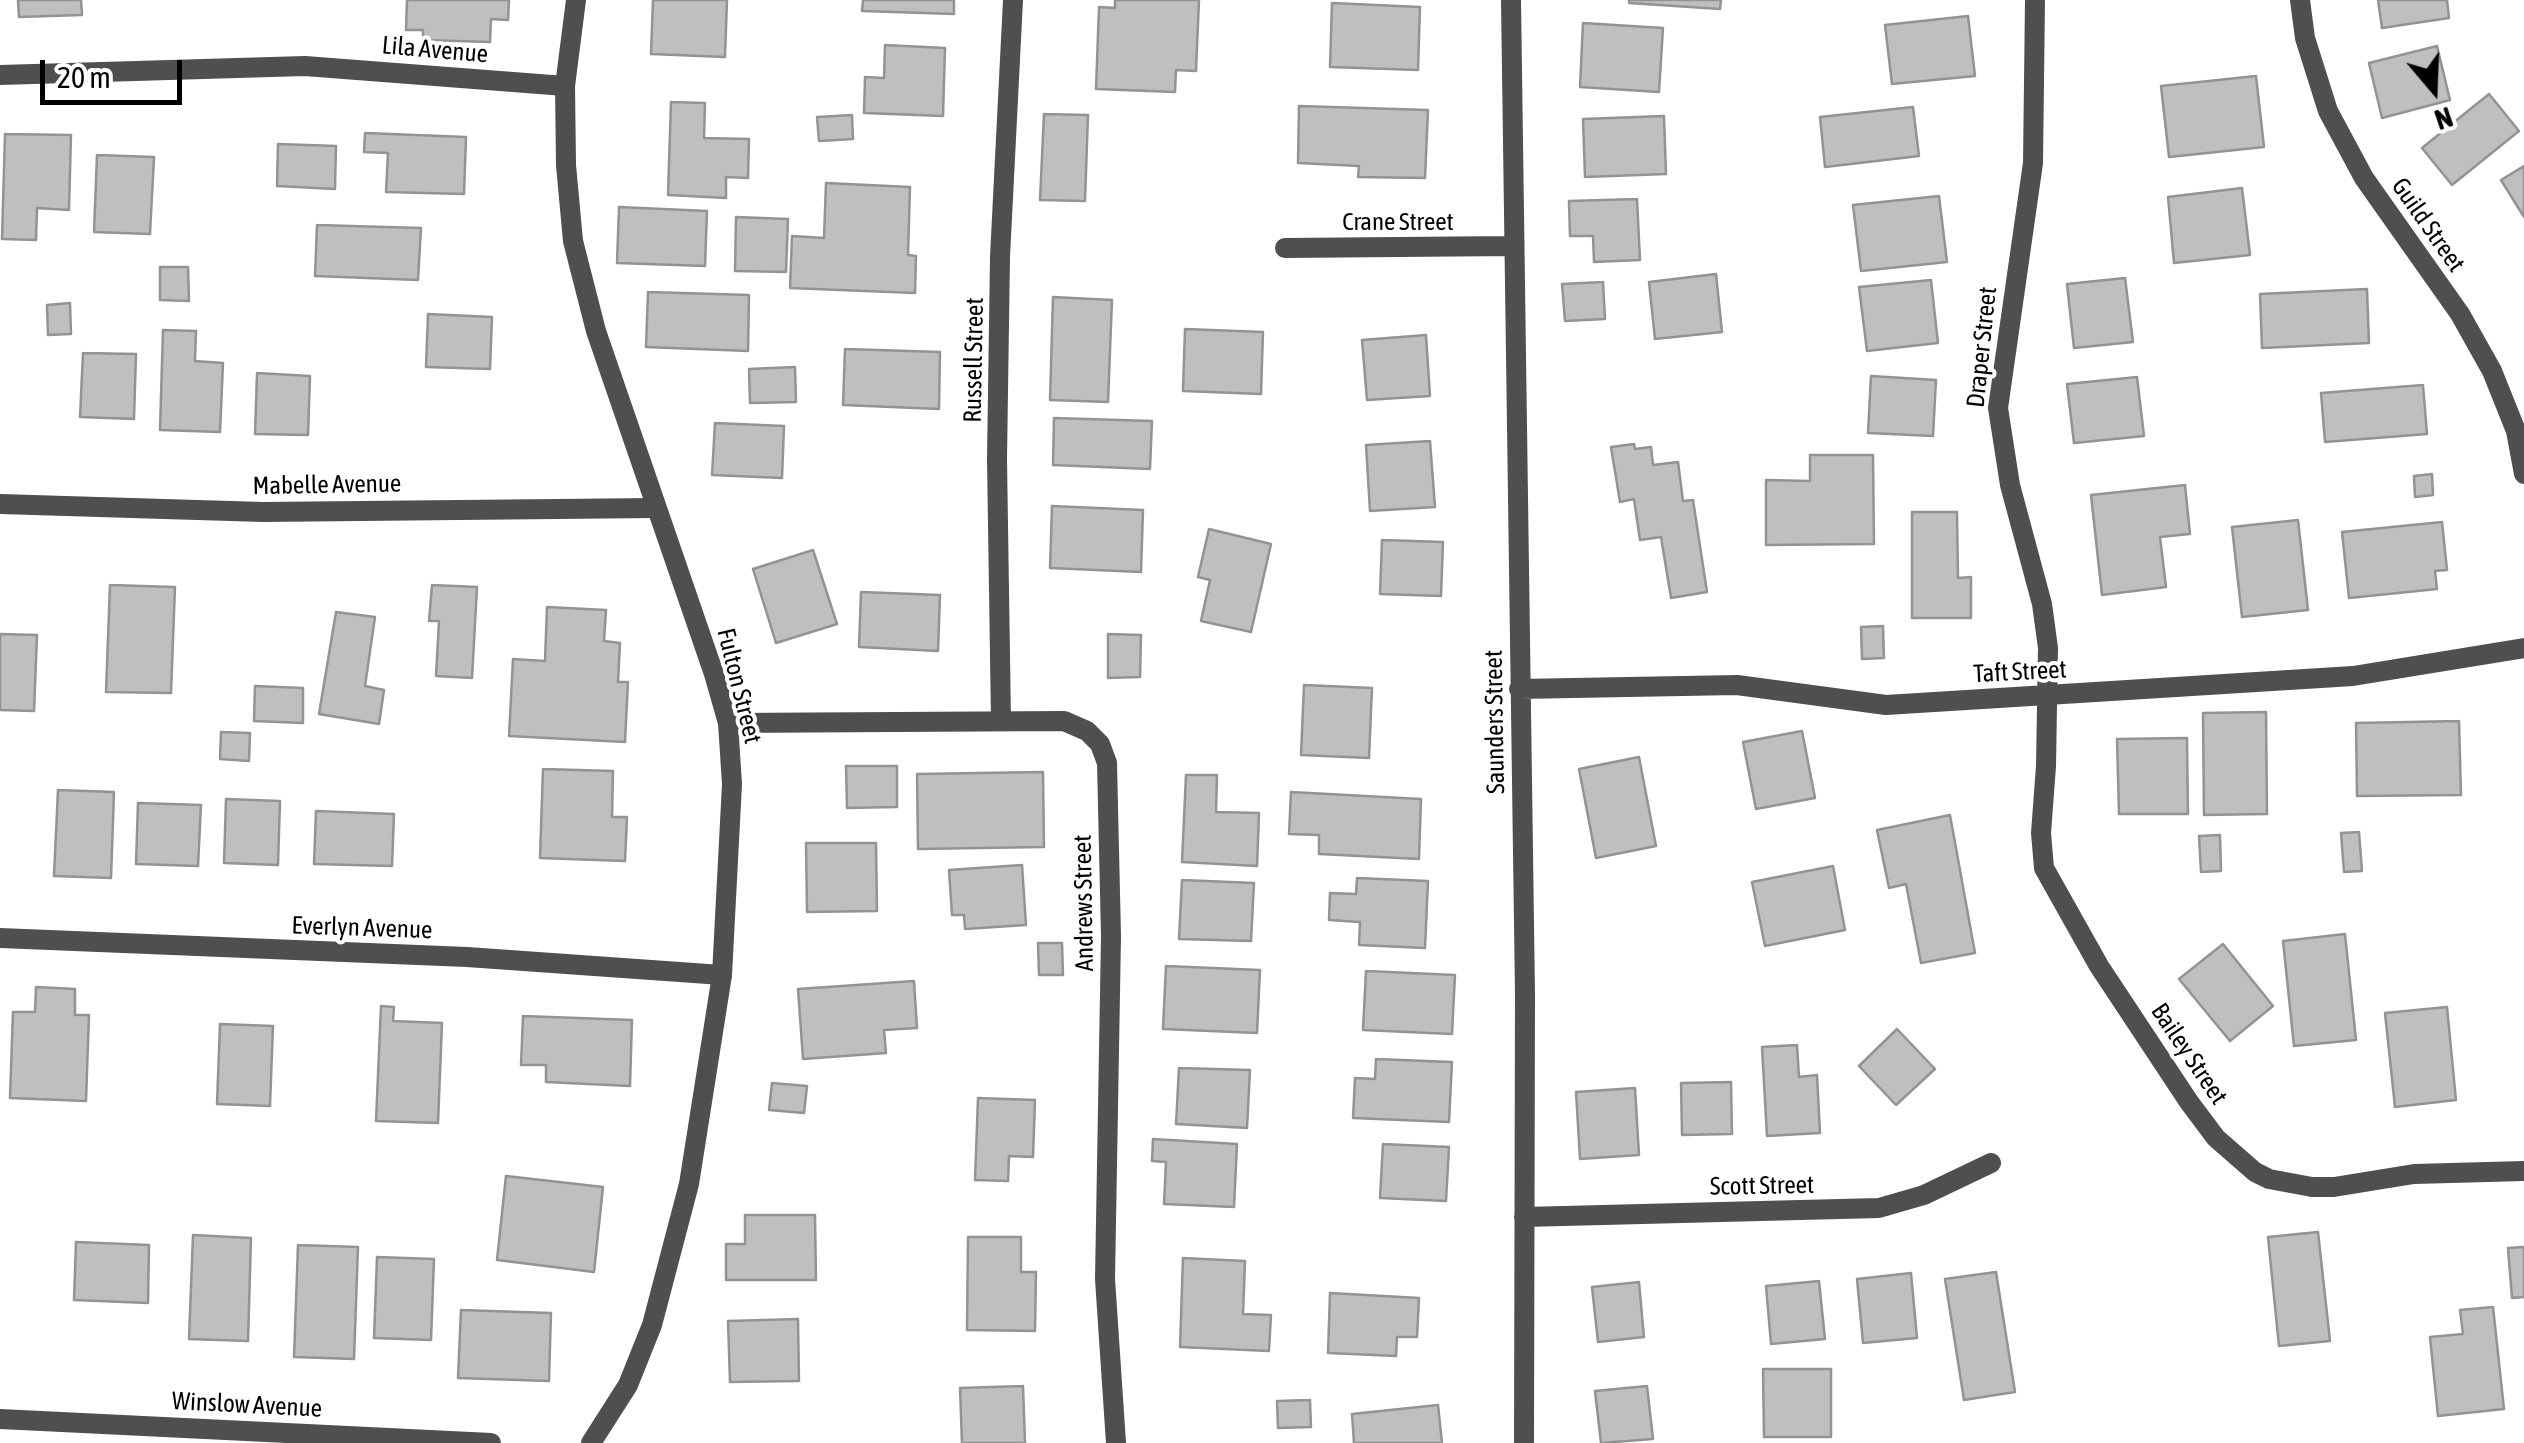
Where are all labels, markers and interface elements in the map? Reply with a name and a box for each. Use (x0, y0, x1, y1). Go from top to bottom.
street label: Lila Avenue (381, 30, 489, 70)
scale bar (45, 40, 188, 102)
north arrow (2384, 40, 2484, 140)
text: 20 m (57, 60, 111, 94)
text: N (2431, 101, 2457, 136)
street label: Guild Street (2385, 172, 2471, 278)
street label: Crane Street (1342, 207, 1454, 237)
street label: Draper Street (1961, 285, 2003, 409)
street label: Russell Street (958, 297, 990, 423)
street label: Mabelle Avenue (252, 469, 402, 501)
street label: Fulton Street (710, 625, 768, 747)
street label: Saunders Street (1479, 650, 1511, 794)
street label: Taft Street (1973, 655, 2067, 689)
street label: Andrews Street (1068, 834, 1100, 972)
street label: Everlyn Avenue (291, 911, 433, 945)
street label: Bailey Street (2144, 998, 2234, 1110)
street label: Scott Street (1710, 1170, 1814, 1202)
street label: Winslow Avenue (171, 1386, 323, 1424)

